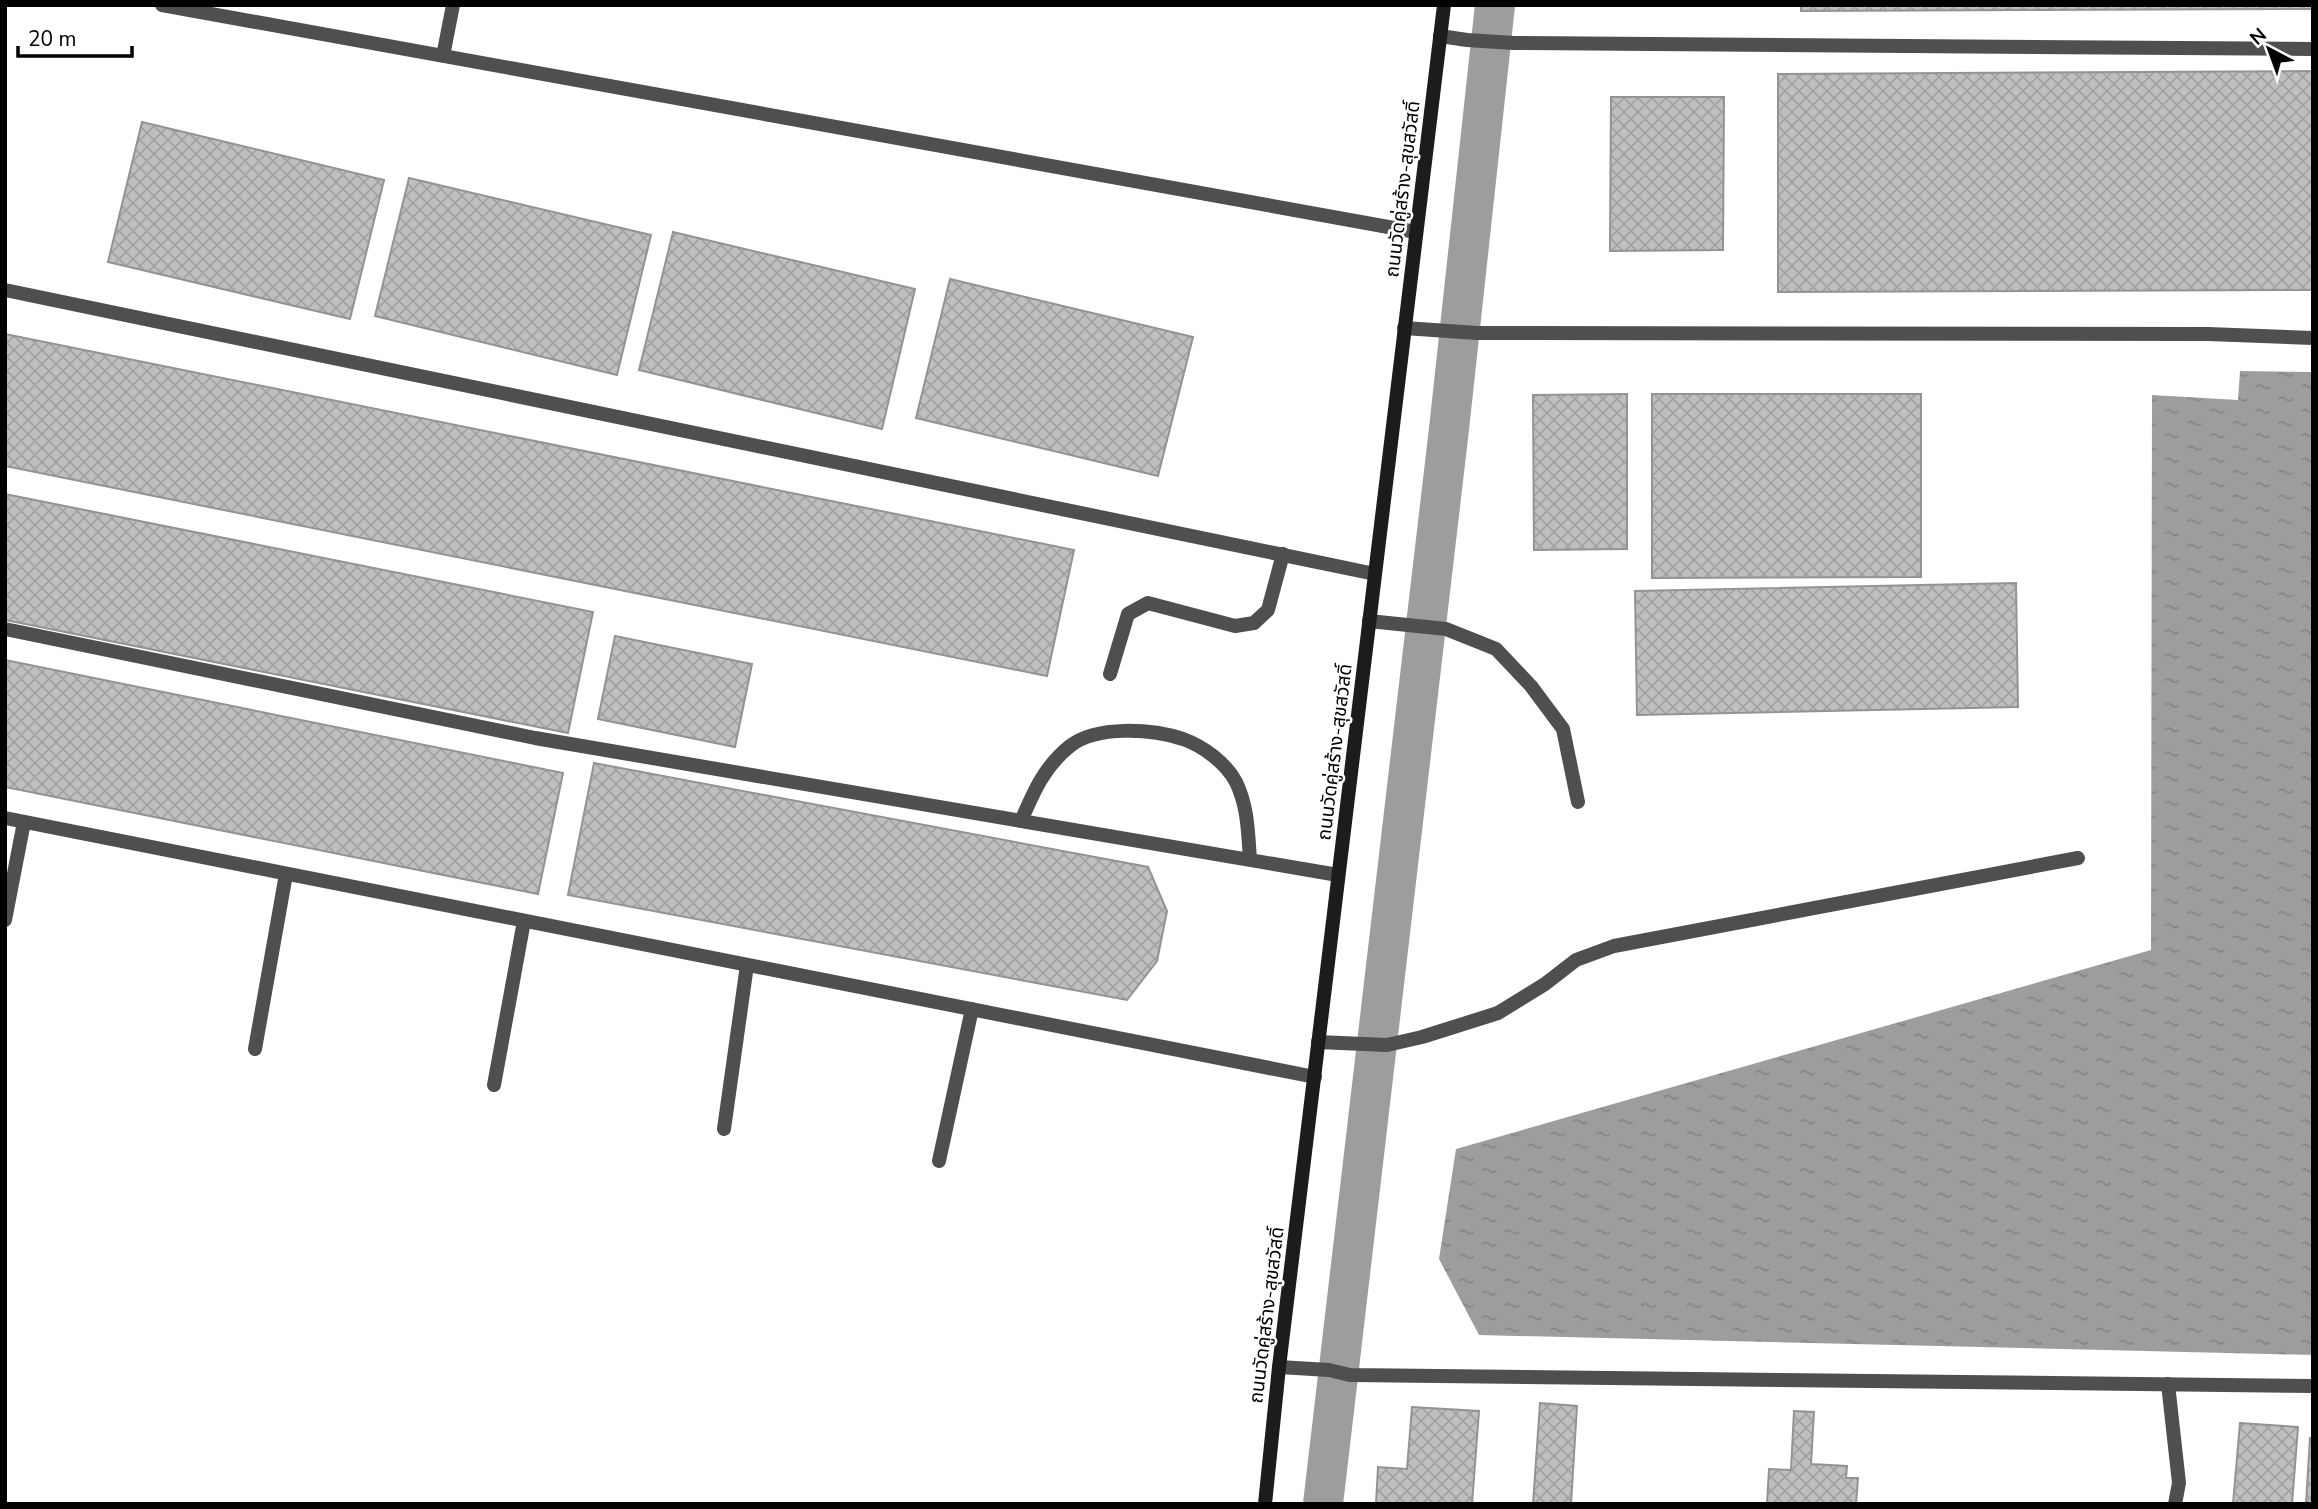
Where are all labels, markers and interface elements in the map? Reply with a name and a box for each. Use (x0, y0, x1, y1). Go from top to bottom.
scale bar (18, 14, 131, 58)
north arrow (2234, 14, 2304, 84)
text: N (2245, 22, 2272, 51)
text: 20 m (28, 25, 77, 53)
street label: ถนนวัดคู่สร้าง-สุขสวัสดิ์ (1379, 99, 1427, 279)
street label: ถนนวัดคู่สร้าง-สุขสวัสดิ์ (1311, 662, 1359, 842)
street label: ถนนวัดคู่สร้าง-สุขสวัสดิ์ (1243, 1225, 1291, 1405)

